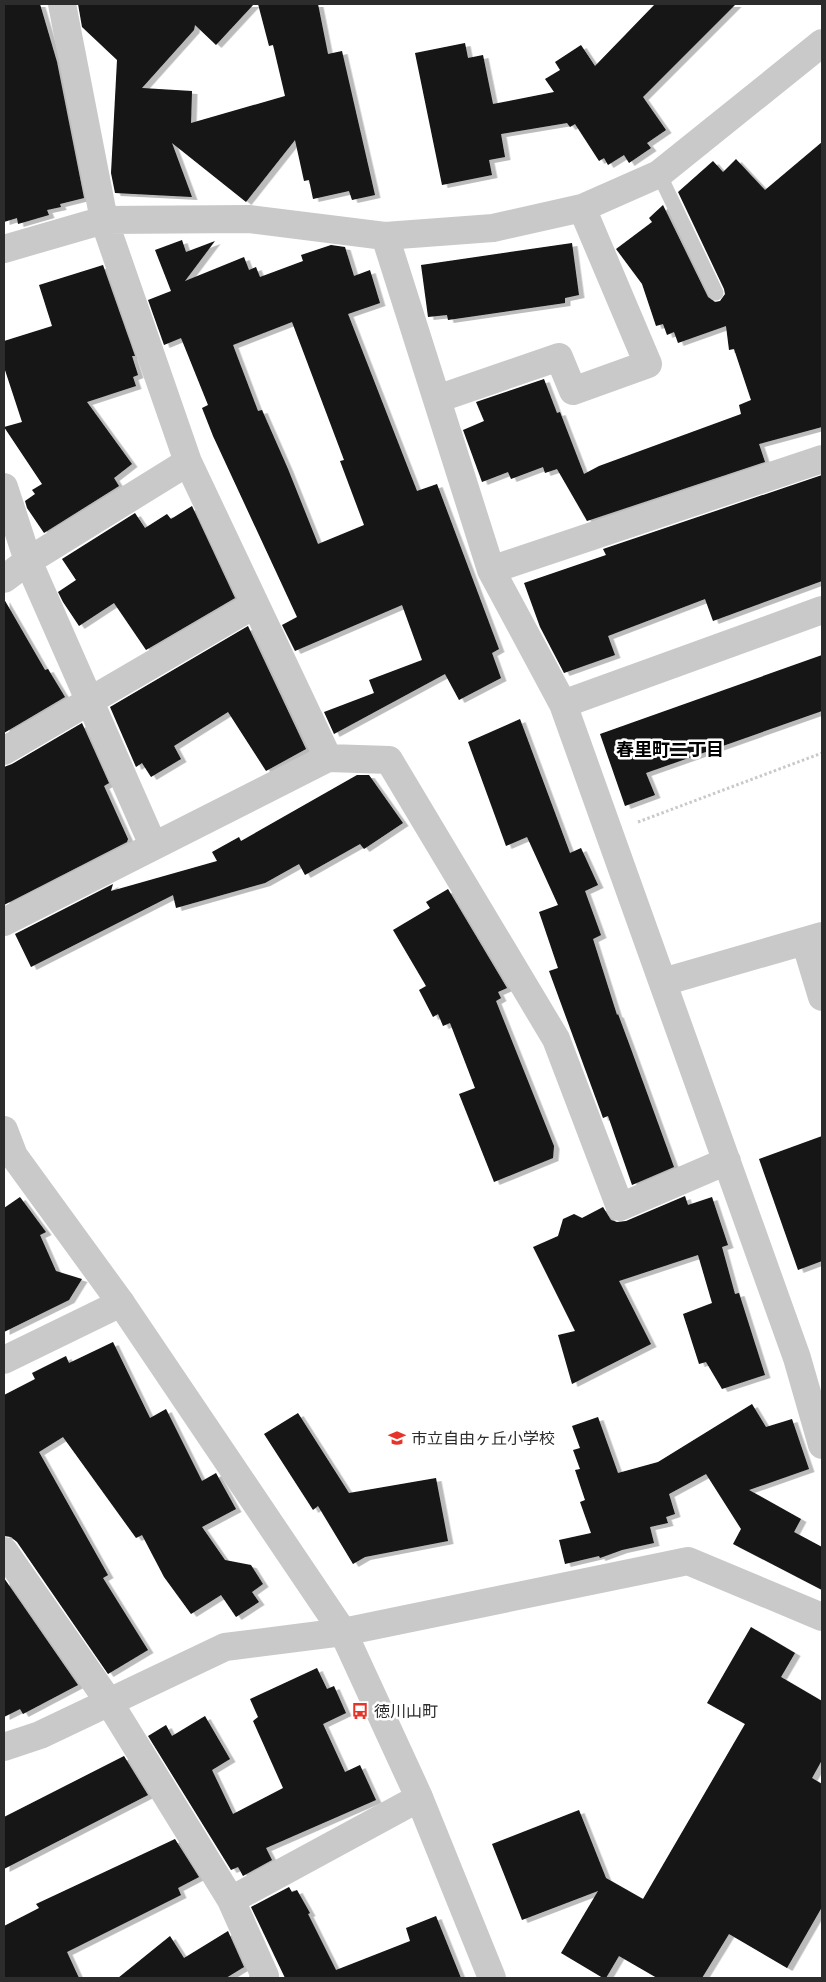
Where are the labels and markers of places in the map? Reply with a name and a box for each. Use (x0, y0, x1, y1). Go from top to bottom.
school or university icon: 市立自由ヶ丘小学校 (387, 1428, 407, 1448)
place label: 市立自由ヶ丘小学校 (411, 1429, 555, 1448)
bus stop icon: 徳川山町 (350, 1701, 370, 1721)
place label: 徳川山町 (374, 1702, 438, 1721)

